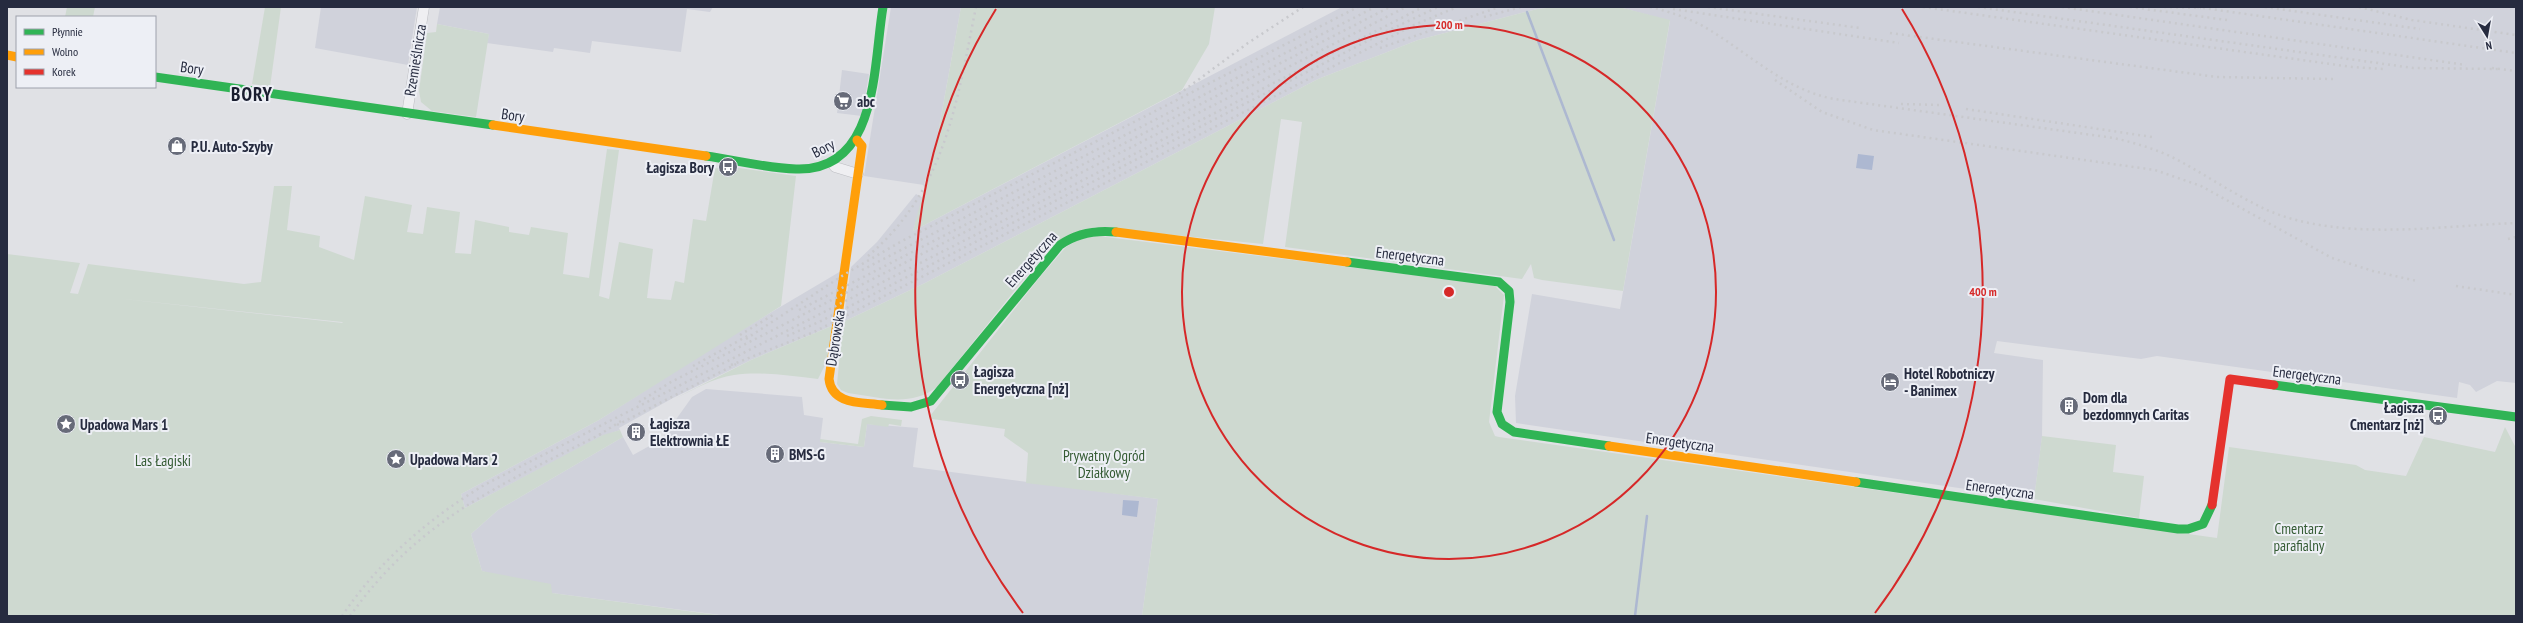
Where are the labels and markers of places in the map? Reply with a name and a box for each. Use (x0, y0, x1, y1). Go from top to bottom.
supermarket icon: abc (832, 90, 854, 112)
place label: abc (857, 92, 876, 111)
shop icon: P.U. Auto-Szyby (166, 135, 188, 157)
place label: P.U. Auto-Szyby (191, 137, 274, 156)
bus stop icon: Łagisza Bory (717, 156, 739, 178)
place label: Łagisza Bory (647, 158, 715, 177)
centre of rings (1442, 285, 1456, 299)
place label: Łagisza Energetyczna [nż] (974, 362, 1069, 398)
place label: Hotel Robotniczy - Banimex (1904, 364, 1995, 400)
bus stop icon: Łagisza Energetyczna [nż] (949, 369, 971, 391)
hotel icon: Hotel Robotniczy - Banimex (1879, 371, 1901, 393)
place label: Dom dla bezdomnych Caritas (2083, 388, 2189, 424)
building icon: Dom dla bezdomnych Caritas (2058, 395, 2080, 417)
place label: Łagisza Cmentarz [nż] (2350, 398, 2424, 434)
bus stop icon: Łagisza Cmentarz [nż] (2427, 405, 2449, 427)
place icon: Upadowa Mars 1 (55, 413, 77, 435)
place label: Łagisza Elektrownia ŁE (650, 414, 729, 450)
place label: Upadowa Mars 1 (80, 415, 168, 434)
building icon: Łagisza Elektrownia ŁE (625, 421, 647, 443)
building icon: BMS-G (764, 443, 786, 465)
place label: BMS-G (789, 445, 825, 464)
place icon: Upadowa Mars 2 (385, 448, 407, 470)
place label: Upadowa Mars 2 (410, 450, 498, 469)

